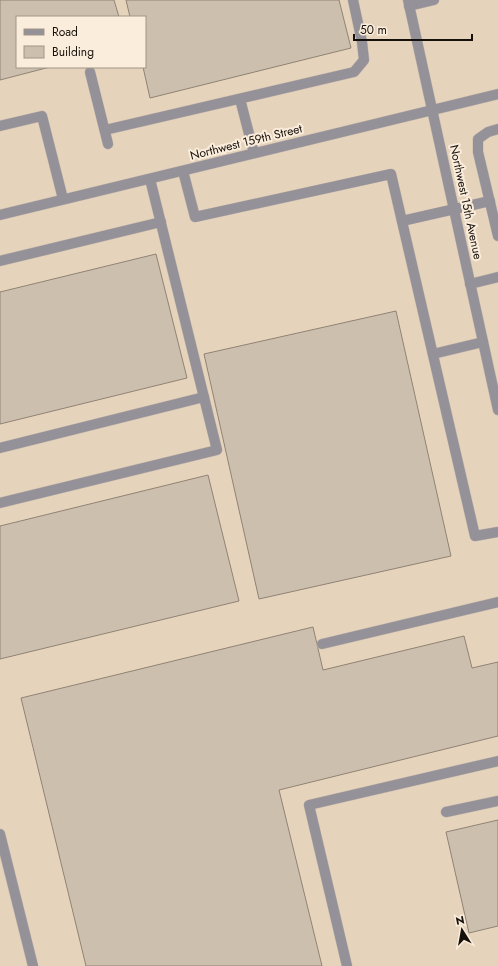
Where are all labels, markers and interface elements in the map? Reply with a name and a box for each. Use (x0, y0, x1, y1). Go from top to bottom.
legend (16, 16, 146, 68)
scale bar (354, 16, 472, 42)
text: 50 m (360, 21, 387, 39)
text: Road (52, 23, 78, 41)
text: Building (52, 43, 94, 61)
street label: Northwest 159th Street (188, 119, 304, 165)
street label: Northwest 15th Avenue (445, 143, 487, 261)
north arrow (442, 910, 482, 950)
text: N (454, 911, 466, 929)

